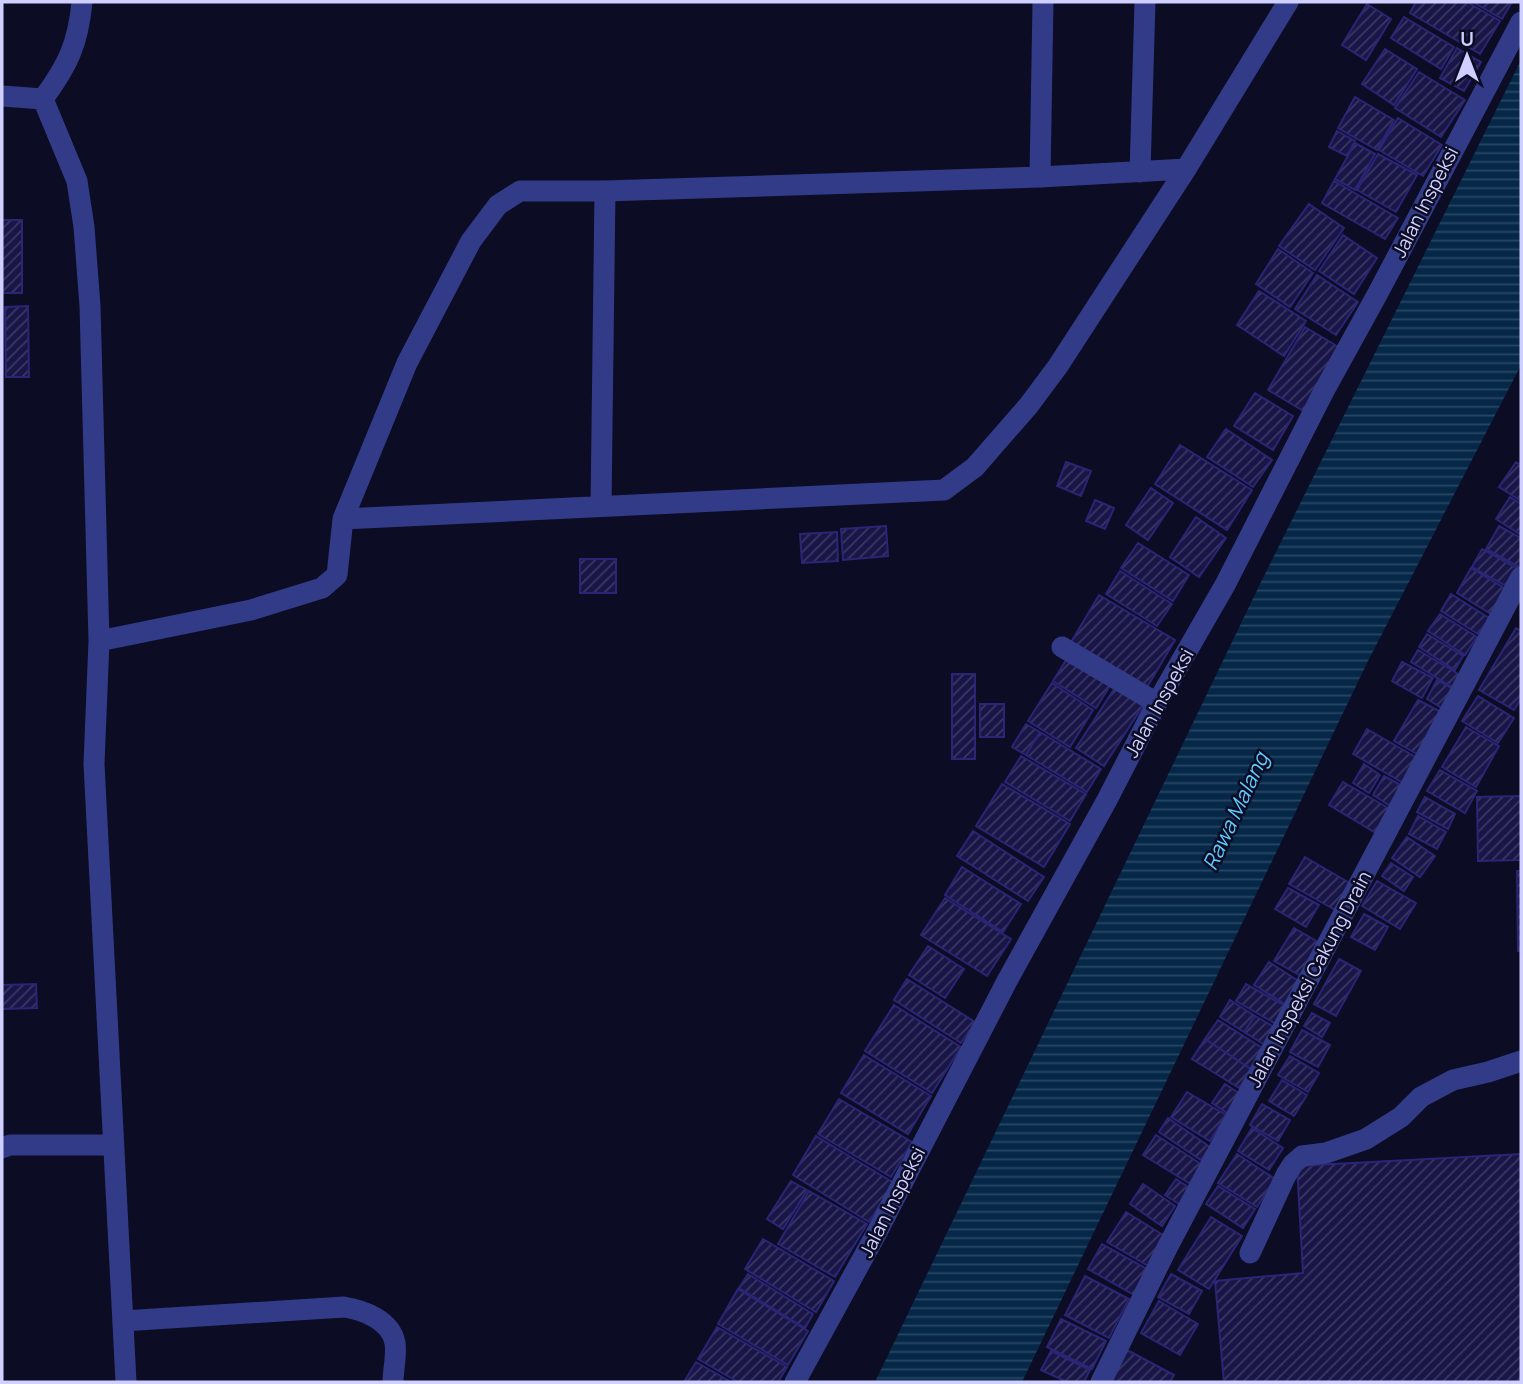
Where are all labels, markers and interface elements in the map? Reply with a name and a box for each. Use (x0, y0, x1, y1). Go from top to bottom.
north arrow (1432, 21, 1502, 91)
text: U (1460, 26, 1474, 52)
street label: Jalan Inspeksi (1386, 142, 1464, 262)
street label: Jalan Inspeksi (1118, 644, 1200, 762)
water label: Rawa Malang (1196, 746, 1275, 874)
street label: Jalan Inspeksi Cakung Drain (1241, 866, 1377, 1092)
street label: Jalan Inspeksi (853, 1142, 931, 1262)

